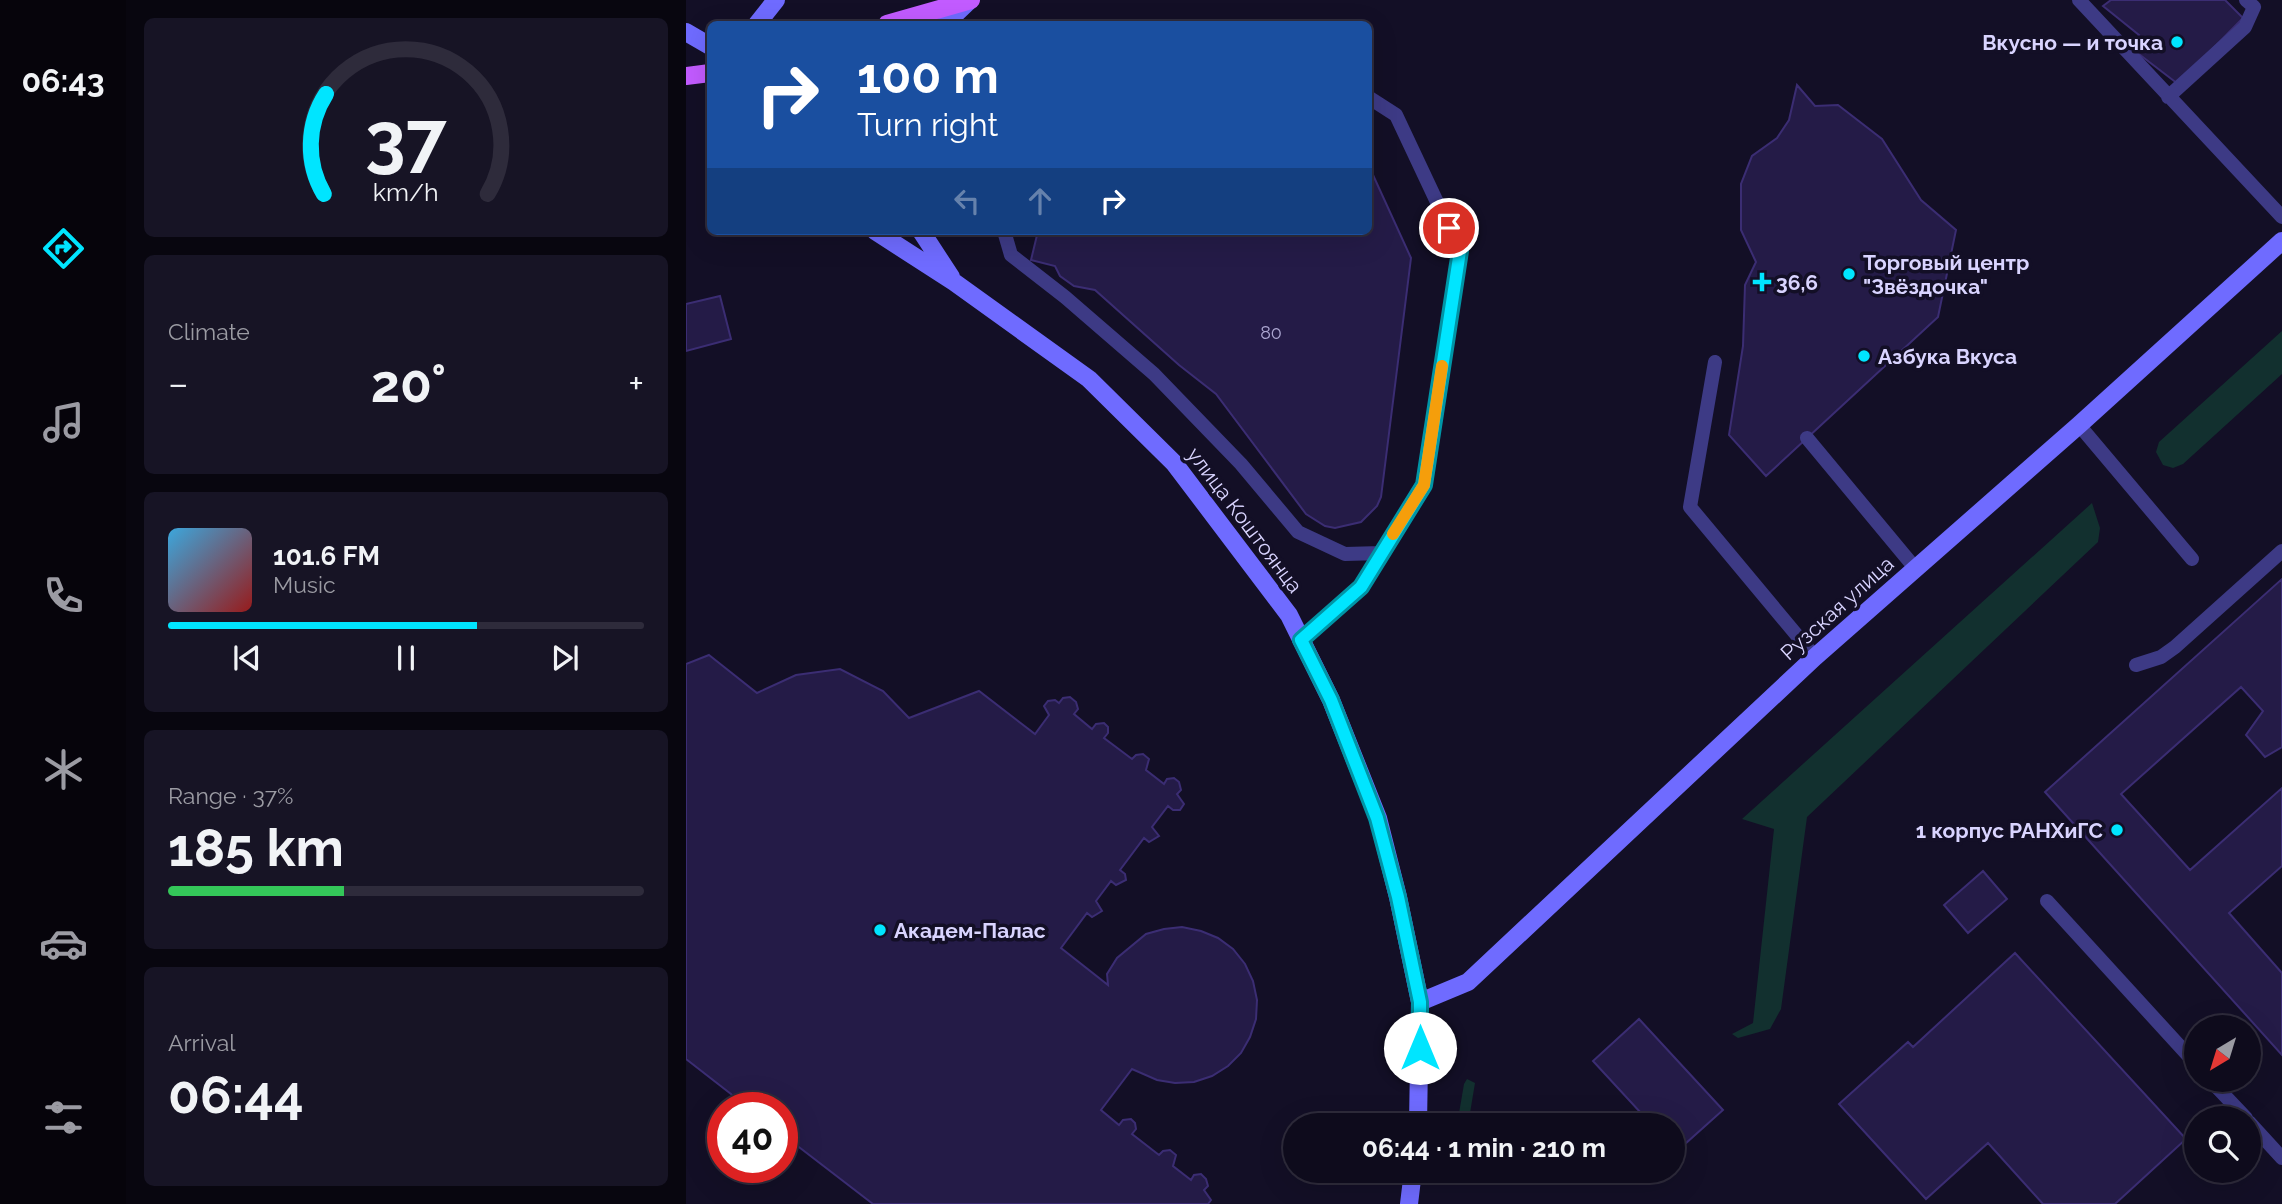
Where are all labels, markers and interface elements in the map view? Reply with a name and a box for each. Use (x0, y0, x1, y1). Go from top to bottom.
place label: Вкусно — и точка (1982, 30, 2163, 55)
marker: Вкусно — и точка (2169, 34, 2185, 50)
text: 100 m (857, 47, 999, 104)
icon: right (742, 49, 833, 140)
text: 06:43 (21, 62, 105, 99)
text: 37 (365, 96, 447, 181)
text: Turn right (857, 106, 998, 143)
text: km/h (373, 176, 439, 206)
icon: left (948, 182, 986, 220)
icon: ahead (1021, 182, 1059, 220)
icon: right (1094, 182, 1132, 220)
pin (1419, 198, 1479, 258)
icon: arrive (1430, 209, 1468, 247)
icon: directions (39, 224, 88, 273)
place label: Торговый центр "Звёздочка" (1863, 250, 2029, 299)
marker: Торговый центр "Звёздочка" (1841, 266, 1857, 282)
place label: 36,6 (1776, 270, 1818, 295)
marker: 36,6 (1754, 274, 1770, 290)
text: Climate (168, 318, 250, 345)
house number: 80 (1260, 322, 1282, 343)
place label: Азбука Вкуса (1878, 344, 2017, 369)
marker: Азбука Вкуса (1856, 348, 1872, 364)
text: 20° (371, 353, 446, 414)
text: − (168, 361, 188, 406)
text: + (628, 361, 644, 406)
icon: music (39, 398, 88, 447)
street label: улица Коштоянца (1182, 442, 1308, 598)
text: 101.6 FM (273, 541, 380, 571)
street label: Рузская улица (1775, 551, 1899, 665)
icon: phone (39, 571, 88, 620)
text: Music (273, 571, 336, 598)
icon: previous (228, 639, 266, 677)
icon: pause (387, 639, 425, 677)
icon: next (546, 639, 584, 677)
icon: climate (39, 745, 88, 794)
text: Range · 37% (168, 782, 293, 809)
text: 185 km (168, 817, 344, 878)
place label: 1 корпус РАНХиГС (1916, 818, 2103, 843)
marker: 1 корпус РАНХиГС (2109, 822, 2125, 838)
place label: Академ-Палас (894, 918, 1046, 943)
icon: car (39, 919, 88, 968)
marker: Академ-Палас (872, 922, 888, 938)
position arrow (1383, 1011, 1457, 1085)
north arrow (2184, 1015, 2261, 1092)
map controls (2184, 1015, 2261, 1183)
text: Arrival (168, 1029, 235, 1056)
text: 06:44 (168, 1064, 304, 1125)
speed limit sign: 40 (707, 1092, 798, 1183)
icon: filters (39, 1093, 88, 1142)
button: search (2184, 1106, 2261, 1183)
text: 06:44 · 1 min · 210 m (1362, 1133, 1606, 1163)

